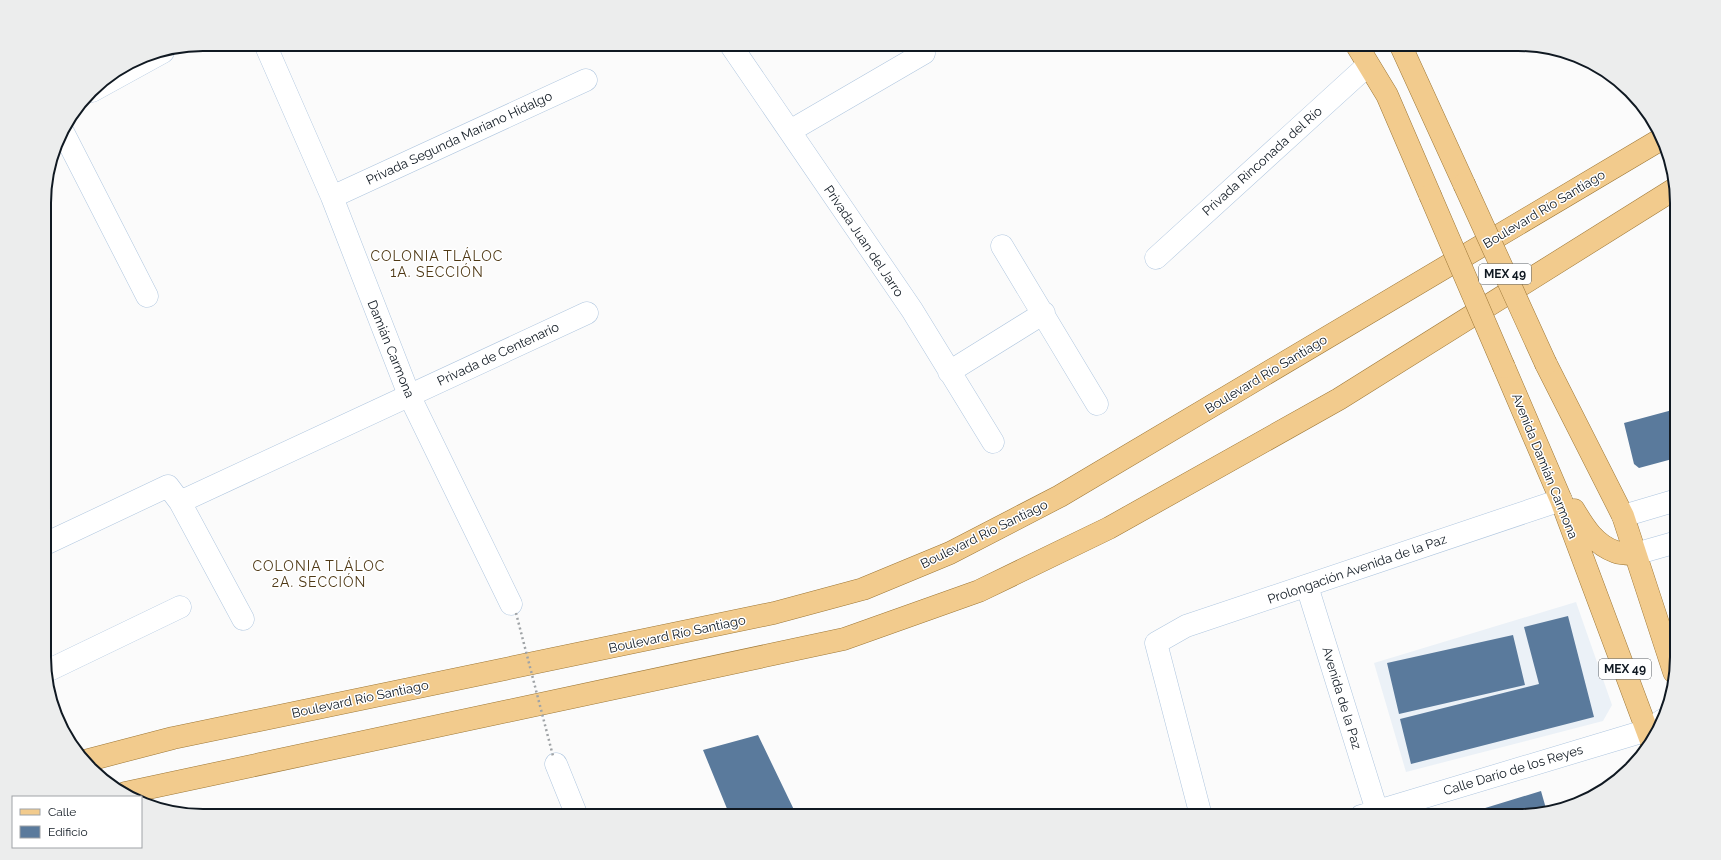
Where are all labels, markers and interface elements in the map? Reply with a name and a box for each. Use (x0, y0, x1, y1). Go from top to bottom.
street label: Privada Segunda Mariano Hidalgo (364, 88, 555, 188)
street label: Privada Rinconada del Río (1199, 103, 1325, 219)
street label: Boulevard Río Santiago (1480, 166, 1608, 251)
street label: Privada Juan del Jarro (821, 182, 907, 300)
district label: COLONIA TLÁLOC 1A. SECCIÓN (371, 247, 503, 280)
road number: MEX 49 (1479, 264, 1531, 284)
street label: Damián Carmona (365, 298, 417, 400)
street label: Privada de Centenario (435, 319, 561, 389)
street label: Boulevard Río Santiago (1202, 331, 1330, 416)
street label: Avenida Damián Carmona (1509, 391, 1581, 541)
street label: Boulevard Río Santiago (918, 497, 1050, 571)
street label: Prolongación Avenida de la Paz (1265, 531, 1449, 607)
district label: COLONIA TLÁLOC 2A. SECCIÓN (253, 557, 385, 590)
street label: Boulevard Río Santiago (607, 612, 747, 656)
street label: Avenida de la Paz (1319, 645, 1365, 751)
road number: MEX 49 (1599, 659, 1651, 679)
street label: Boulevard Río Santiago (290, 677, 430, 721)
street label: Calle Darío de los Reyes (1441, 742, 1585, 798)
legend (12, 796, 142, 848)
text: Calle (48, 805, 76, 819)
text: Edificio (48, 825, 88, 839)

